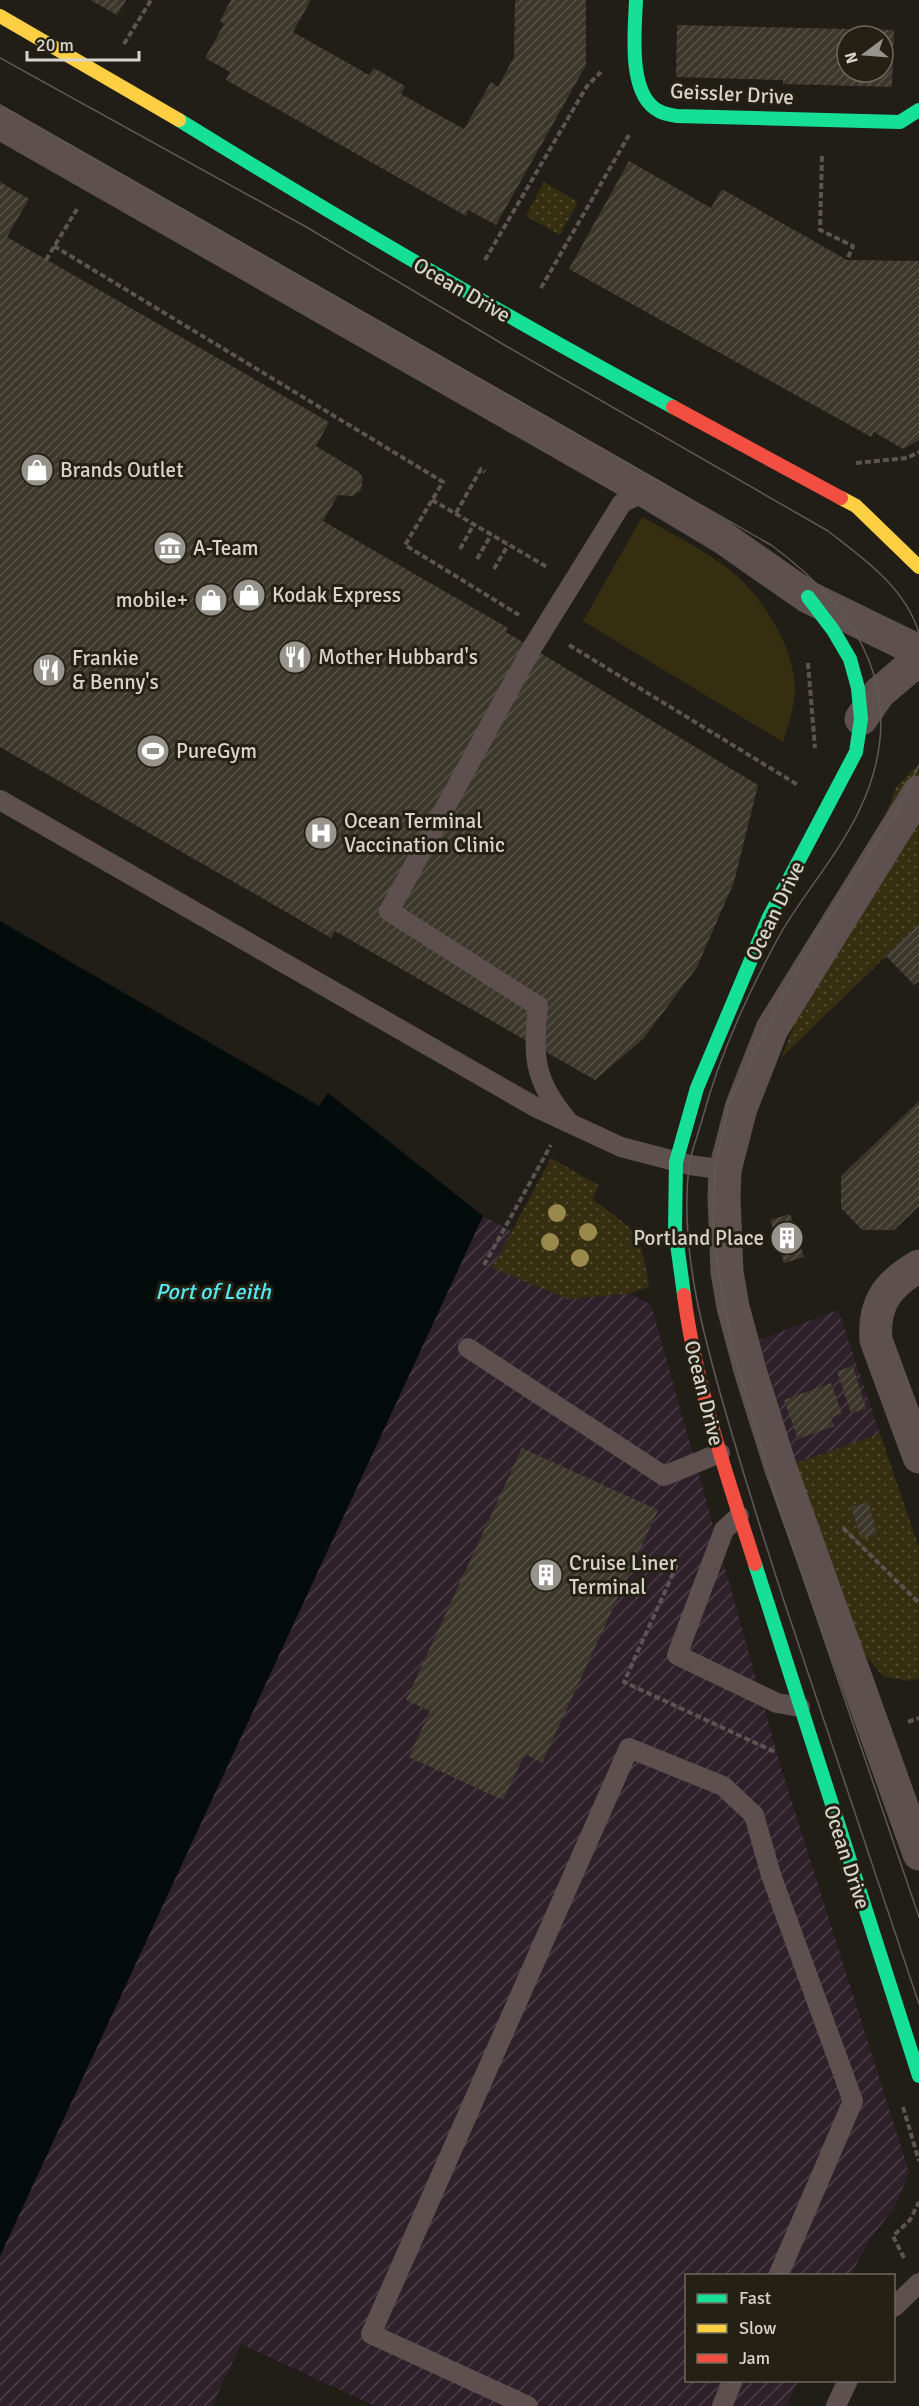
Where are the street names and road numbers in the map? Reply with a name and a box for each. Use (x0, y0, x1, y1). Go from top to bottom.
street label: Geissler Drive (669, 78, 795, 110)
street label: Ocean Drive (409, 252, 515, 328)
street label: Ocean Drive (740, 857, 810, 965)
street label: Ocean Drive (678, 1338, 730, 1448)
street label: Ocean Drive (818, 1802, 876, 1912)

